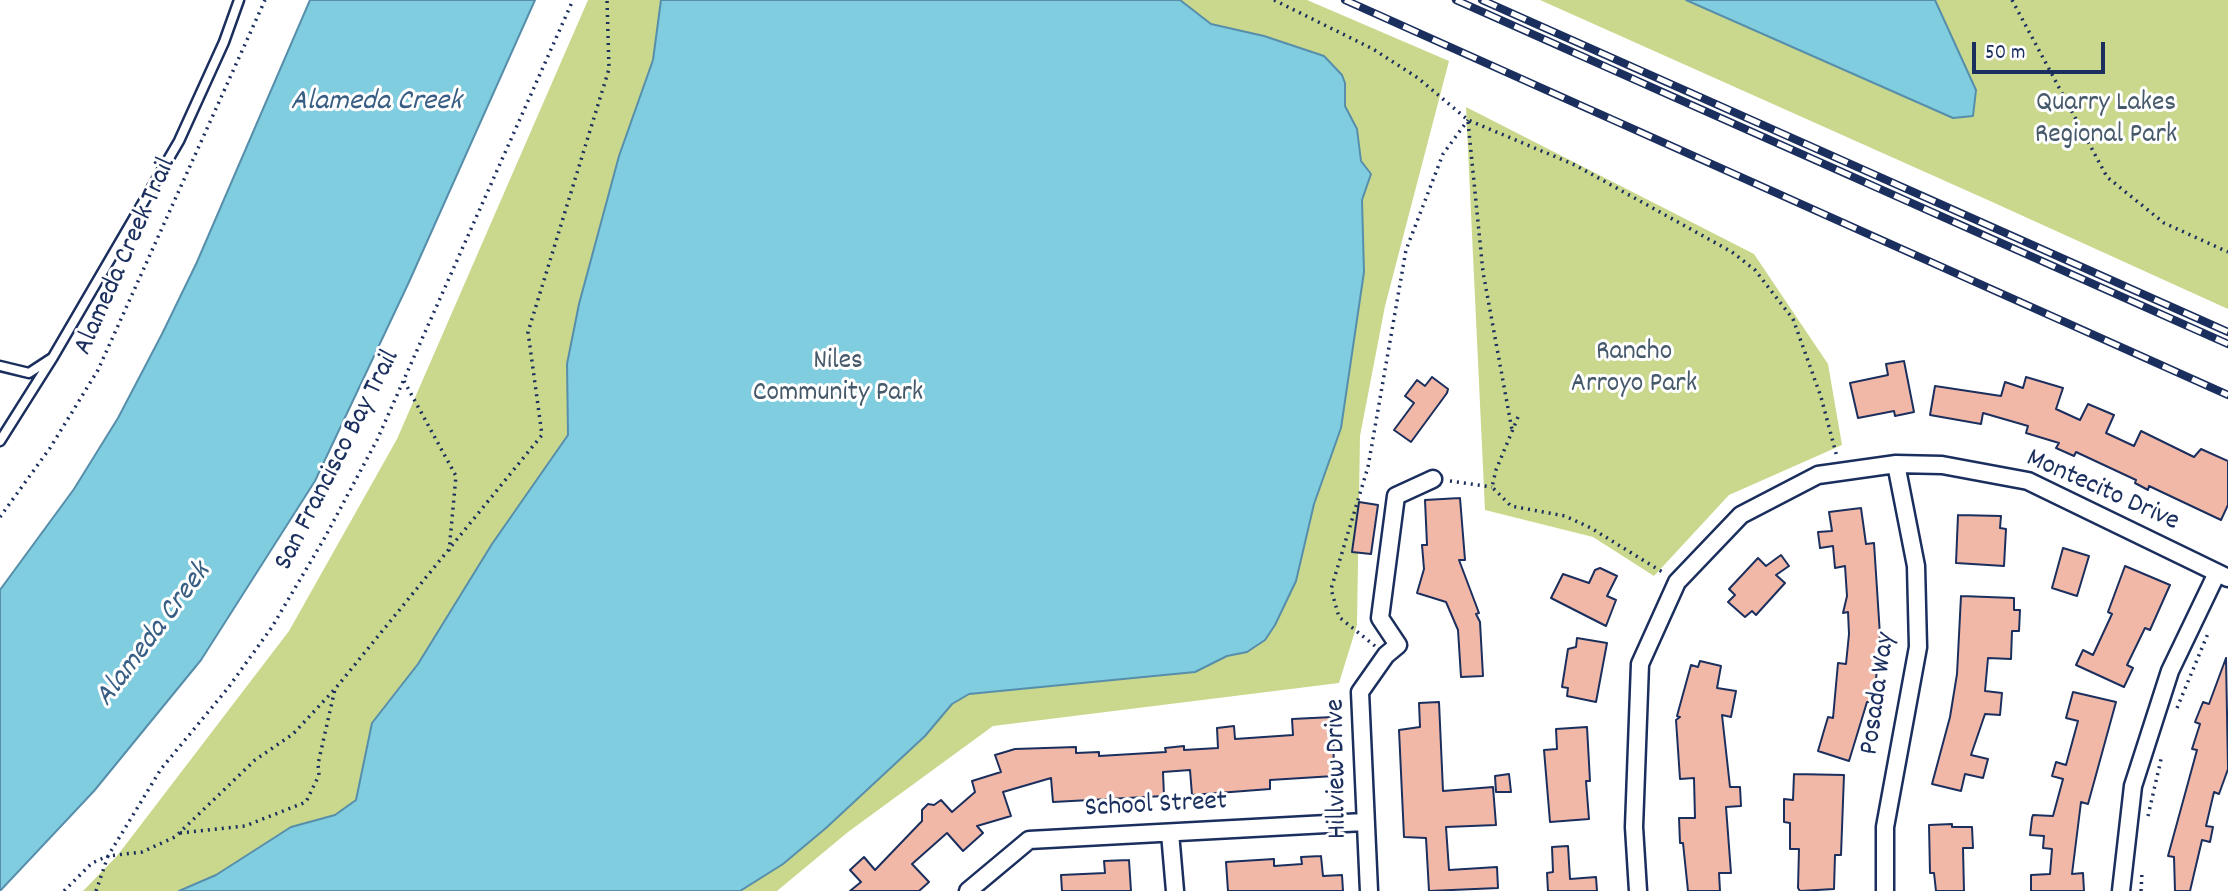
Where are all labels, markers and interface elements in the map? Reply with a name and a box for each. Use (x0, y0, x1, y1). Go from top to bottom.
scale bar (1976, 28, 2109, 72)
text: 50 m (1985, 39, 2025, 69)
water label: Alameda Creek (290, 86, 462, 122)
park label: Quarry Lakes Regional Park (2035, 88, 2177, 154)
street label: Alameda Creek Trail (68, 153, 186, 361)
park label: Rancho Arroyo Park (1571, 337, 1697, 403)
street label: San Francisco Bay Trail (269, 345, 409, 577)
park label: Niles Community Park (753, 346, 923, 412)
street label: Montecito Drive (2020, 443, 2184, 541)
water label: Alameda Creek (89, 557, 221, 715)
street label: Posada Way (1855, 631, 1905, 757)
street label: Hillview Drive (1321, 699, 1357, 839)
street label: School Street (1084, 786, 1228, 828)

